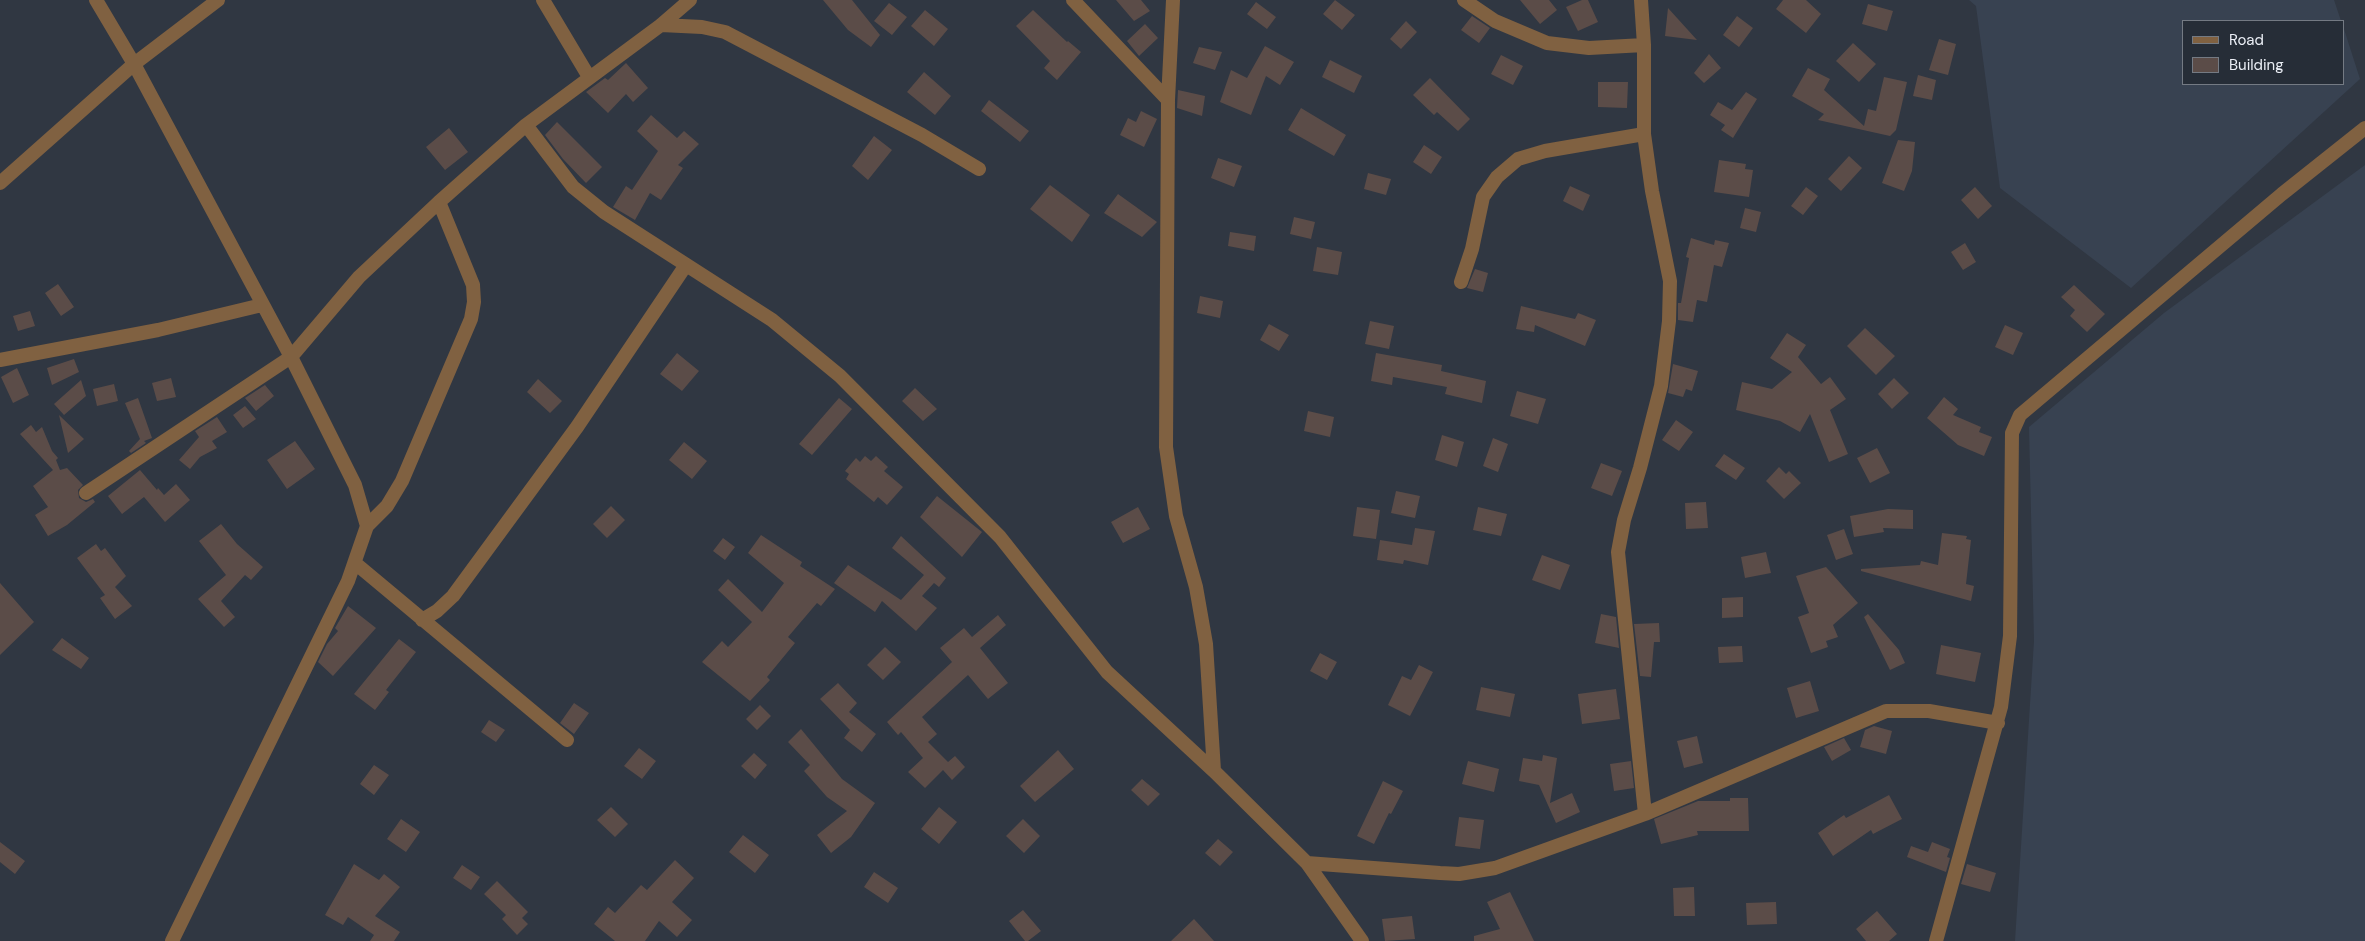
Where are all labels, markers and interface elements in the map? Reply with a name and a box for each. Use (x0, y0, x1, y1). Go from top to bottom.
legend (2182, 20, 2345, 85)
text: Road (2229, 30, 2264, 50)
text: Building (2229, 55, 2284, 75)

